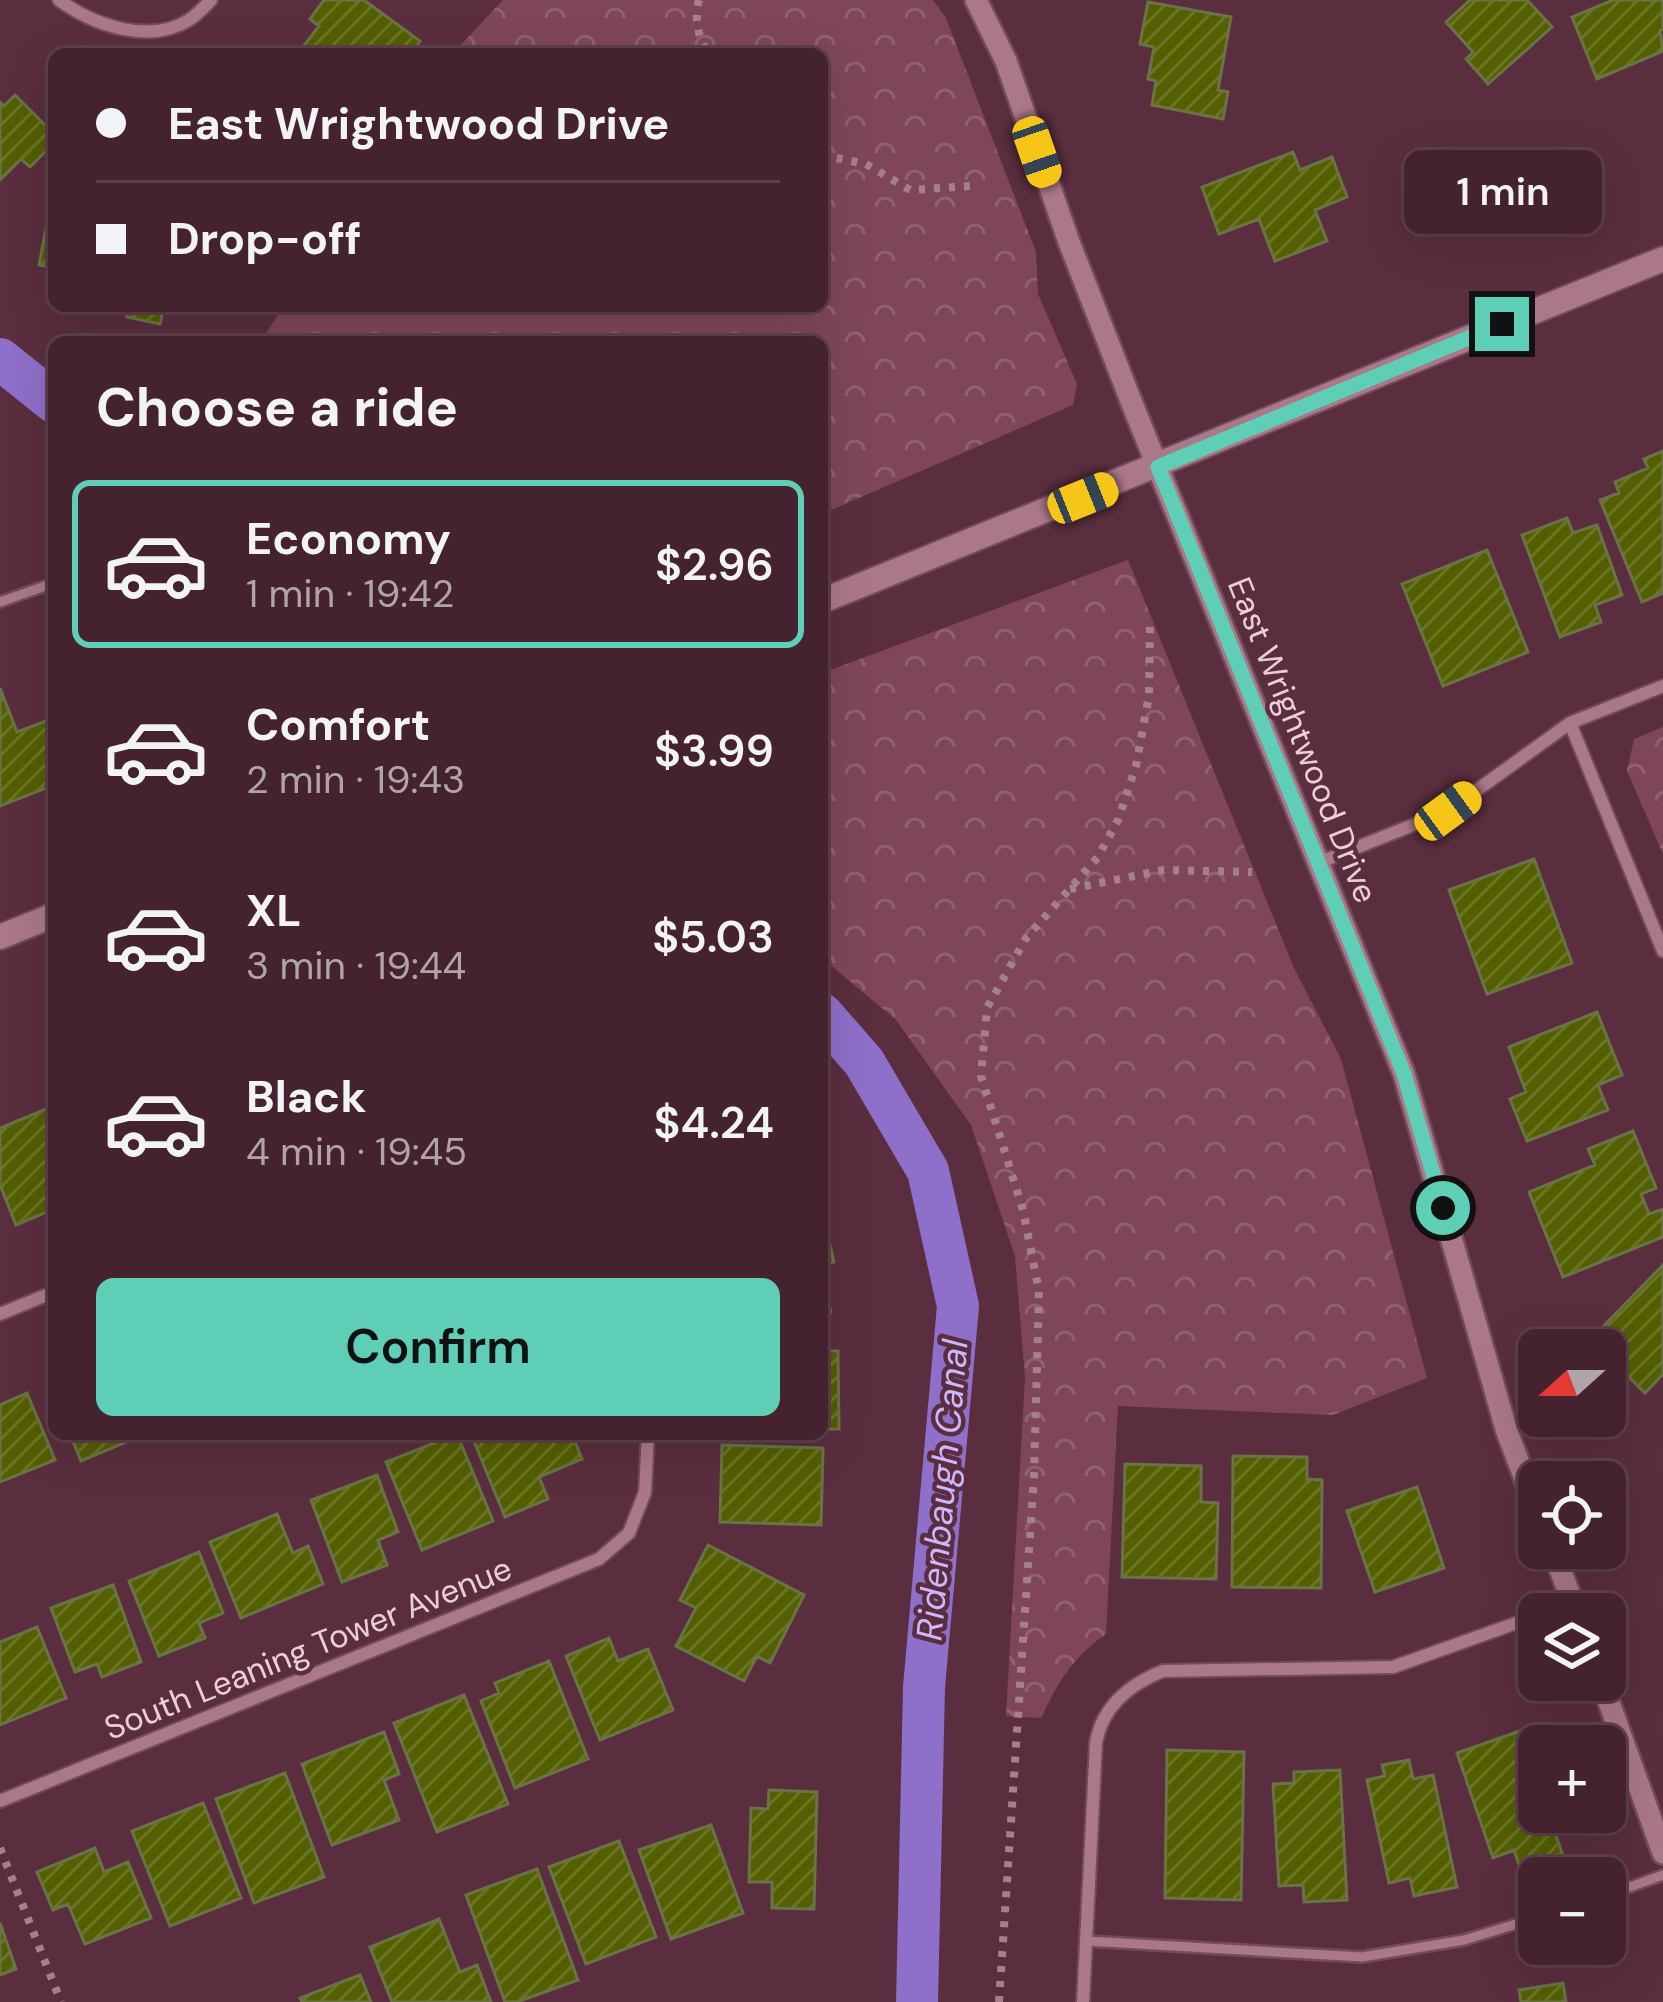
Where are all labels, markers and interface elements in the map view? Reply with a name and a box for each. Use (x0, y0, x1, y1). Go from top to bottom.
text: East Wrightwood Drive (168, 94, 669, 153)
car (1008, 112, 1066, 192)
callout: 1 min (1403, 150, 1601, 234)
text: 1 min (1456, 166, 1550, 217)
text: Drop-off (168, 209, 362, 268)
route end (1475, 297, 1529, 351)
text: Choose a ride (96, 372, 458, 443)
car (1043, 468, 1123, 528)
text: Economy (246, 509, 451, 568)
icon: car (102, 510, 210, 618)
text: $2.96 (655, 535, 774, 594)
text: 1 min · 19:42 (246, 568, 454, 619)
street label: East Wrightwood Drive (1218, 571, 1388, 909)
text: Comfort (246, 695, 430, 754)
icon: car (102, 696, 210, 804)
text: $3.99 (654, 721, 774, 780)
text: 2 min · 19:43 (246, 754, 465, 805)
car (1408, 775, 1488, 847)
text: XL (246, 881, 301, 940)
icon: car (102, 882, 210, 990)
text: $5.03 (652, 907, 774, 966)
text: 3 min · 19:44 (246, 940, 466, 991)
text: Black (246, 1067, 366, 1126)
icon: car (102, 1068, 210, 1176)
text: $4.24 (654, 1093, 774, 1152)
text: 4 min · 19:45 (246, 1126, 467, 1177)
route start (1416, 1181, 1470, 1235)
button: Confirm (96, 1278, 780, 1416)
north arrow (1518, 1329, 1626, 1437)
map controls (1518, 1329, 1626, 1965)
water label: Ridenbaugh Canal (905, 1337, 979, 1642)
button: locate (1518, 1461, 1626, 1569)
street label: South Leaning Tower Avenue (98, 1546, 518, 1750)
button: layers (1518, 1593, 1626, 1701)
button: + (1518, 1725, 1626, 1833)
button: − (1518, 1857, 1626, 1965)

